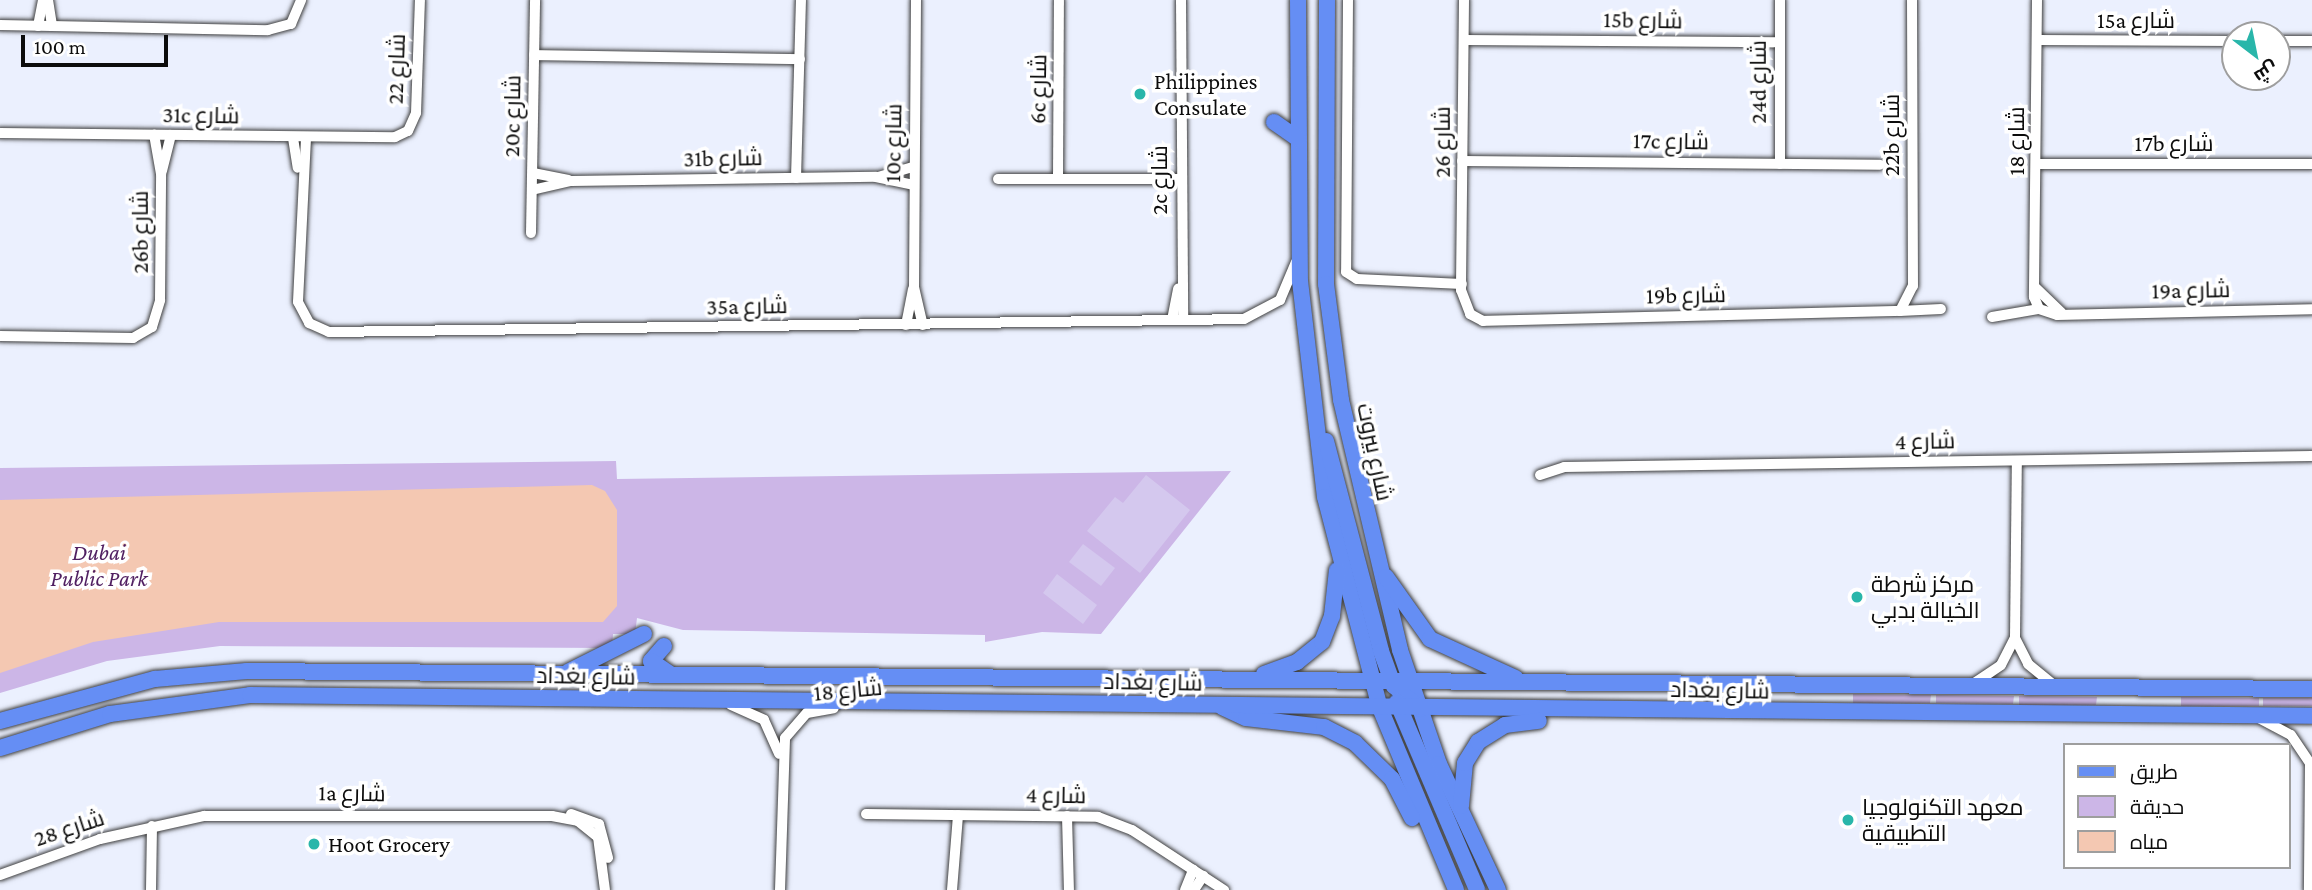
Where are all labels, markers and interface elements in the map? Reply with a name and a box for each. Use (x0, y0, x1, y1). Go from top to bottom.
street label: 15b شارع (1603, 6, 1683, 34)
street label: 15a شارع (2097, 6, 2175, 34)
scale bar (24, 21, 172, 65)
north arrow (2221, 21, 2291, 91)
street label: شارع 22 (381, 33, 411, 105)
text: 100 m (34, 35, 86, 59)
street label: 24d شارع (1744, 40, 1772, 124)
street label: 6c شارع (1024, 54, 1052, 124)
text: ش (2250, 57, 2282, 88)
place label: Philippines Consulate (1154, 67, 1258, 121)
street label: 20c شارع (497, 75, 527, 157)
marker: Philippines Consulate (1132, 86, 1148, 102)
street label: 22b شارع (1877, 94, 1905, 176)
street label: 31c شارع (162, 101, 240, 129)
street label: 10c شارع (879, 103, 907, 183)
street label: شارع 26 (1428, 106, 1456, 178)
street label: شارع 18 (2002, 107, 2030, 175)
street label: 17c شارع (1633, 127, 1709, 155)
street label: 17b شارع (2135, 129, 2213, 157)
street label: 31b شارع (683, 144, 763, 172)
street label: 2c شارع (1145, 145, 1173, 215)
street label: 26b شارع (126, 190, 154, 274)
street label: 19a شارع (2151, 276, 2231, 304)
street label: 19b شارع (1646, 281, 1726, 309)
street label: 35a شارع (706, 291, 788, 321)
street label: شارع بيروت (1351, 401, 1399, 503)
street label: شارع 4 (1894, 427, 1956, 455)
park label: Dubai Public Park (50, 538, 148, 592)
place label: مركز شرطة الخيالة بدبي (1871, 570, 1980, 624)
marker: مركز شرطة الخيالة بدبي (1849, 589, 1865, 605)
street label: شارع بغداد (536, 661, 636, 691)
street label: شارع بغداد (1103, 667, 1203, 697)
street label: شارع 18 (812, 673, 884, 707)
street label: شارع بغداد (1670, 675, 1770, 705)
legend (2064, 743, 2291, 869)
text: طريق (2130, 760, 2178, 784)
street label: 1a شارع (318, 779, 386, 807)
street label: شارع 4 (1025, 781, 1087, 809)
place label: معهد التكنولوجيا التطبيقية (1862, 793, 2024, 847)
text: حديقة (2130, 795, 2184, 819)
street label: شارع 28 (30, 804, 108, 852)
marker: معهد التكنولوجيا التطبيقية (1840, 812, 1856, 828)
place label: Hoot Grocery (328, 830, 450, 858)
text: مياه (2130, 830, 2168, 854)
marker: Hoot Grocery (306, 836, 322, 852)

